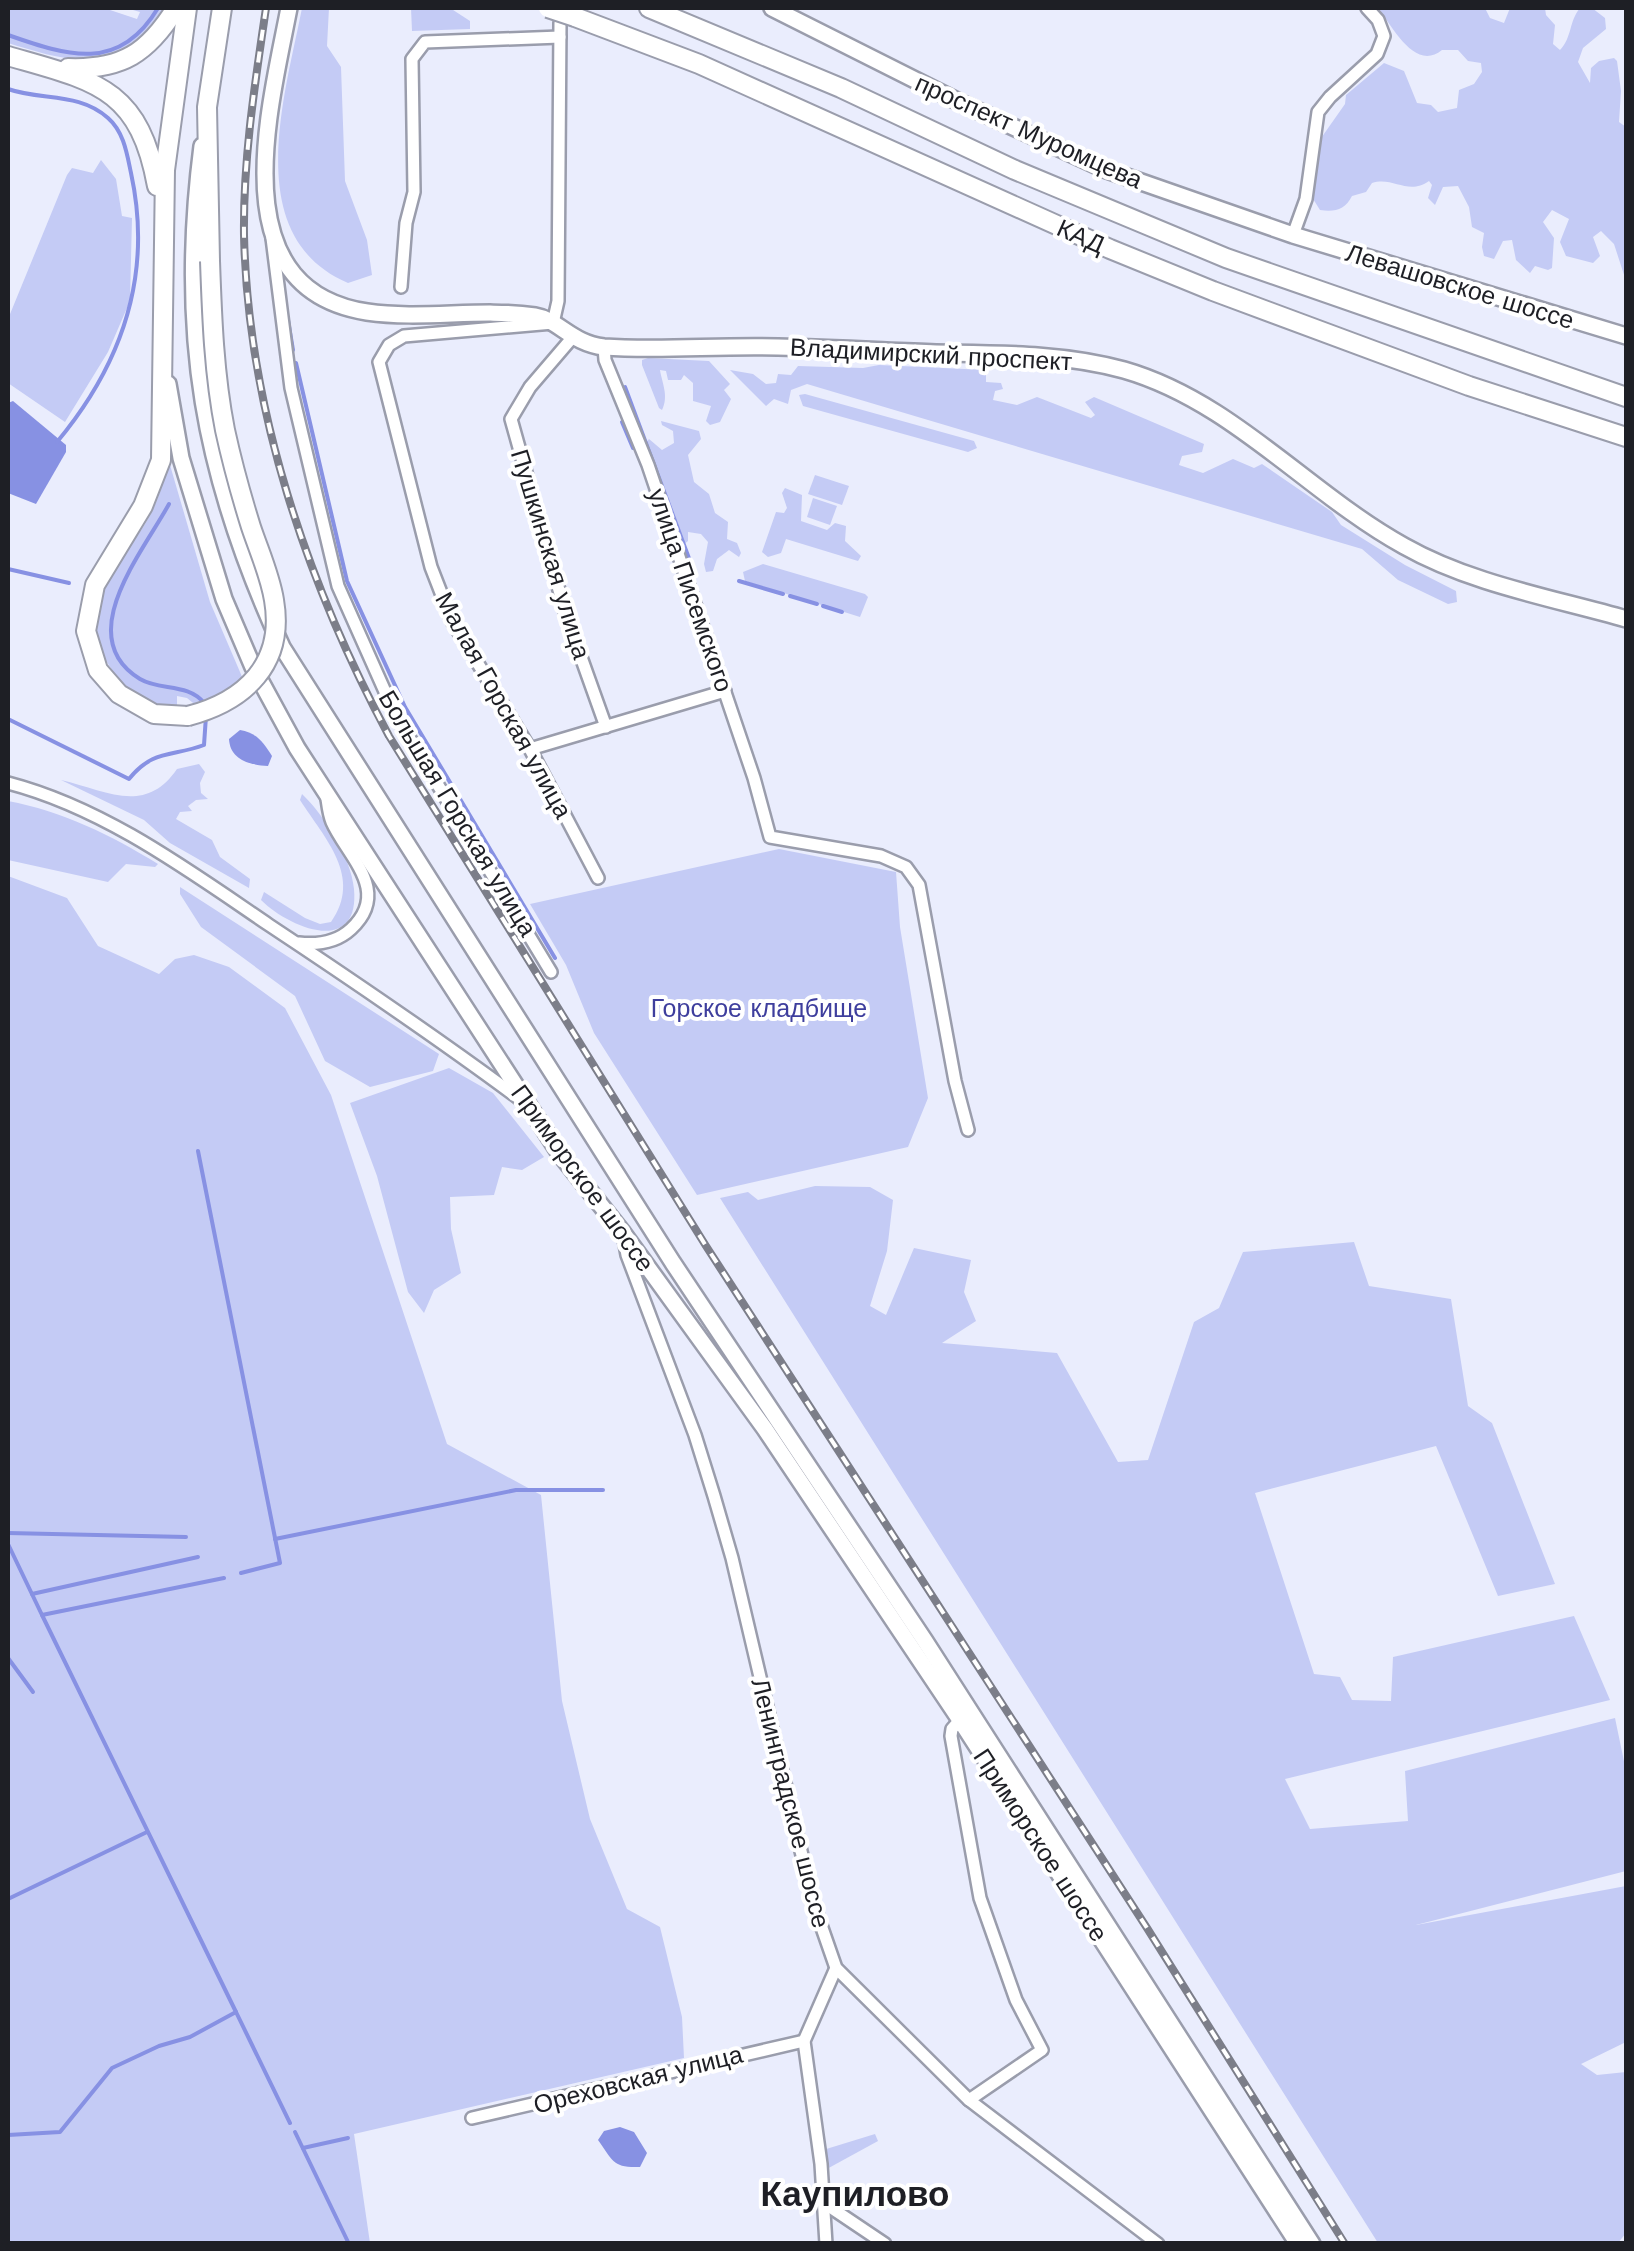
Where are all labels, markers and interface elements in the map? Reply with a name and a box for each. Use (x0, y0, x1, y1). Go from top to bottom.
street label: проспект Муромцева (911, 68, 1147, 195)
street label: КАД (1053, 213, 1109, 260)
street label: Левашовское шоссе (1342, 238, 1577, 335)
street label: Владимирский проспект (789, 333, 1073, 376)
street label: Пушкинская улица (505, 446, 596, 663)
street label: улица Писемского (642, 485, 739, 696)
street label: Малая Горская улица (429, 587, 578, 823)
street label: Большая Горская улица (373, 685, 543, 942)
park label: Горское кладбище (651, 994, 867, 1023)
street label: Приморское шоссе (505, 1079, 660, 1277)
street label: Ленинградское шоссе (745, 1675, 836, 1931)
street label: Приморское шоссе (967, 1744, 1114, 1947)
street label: Ореховская улица (531, 2039, 746, 2120)
district label: Каупилово (761, 2173, 949, 2215)

